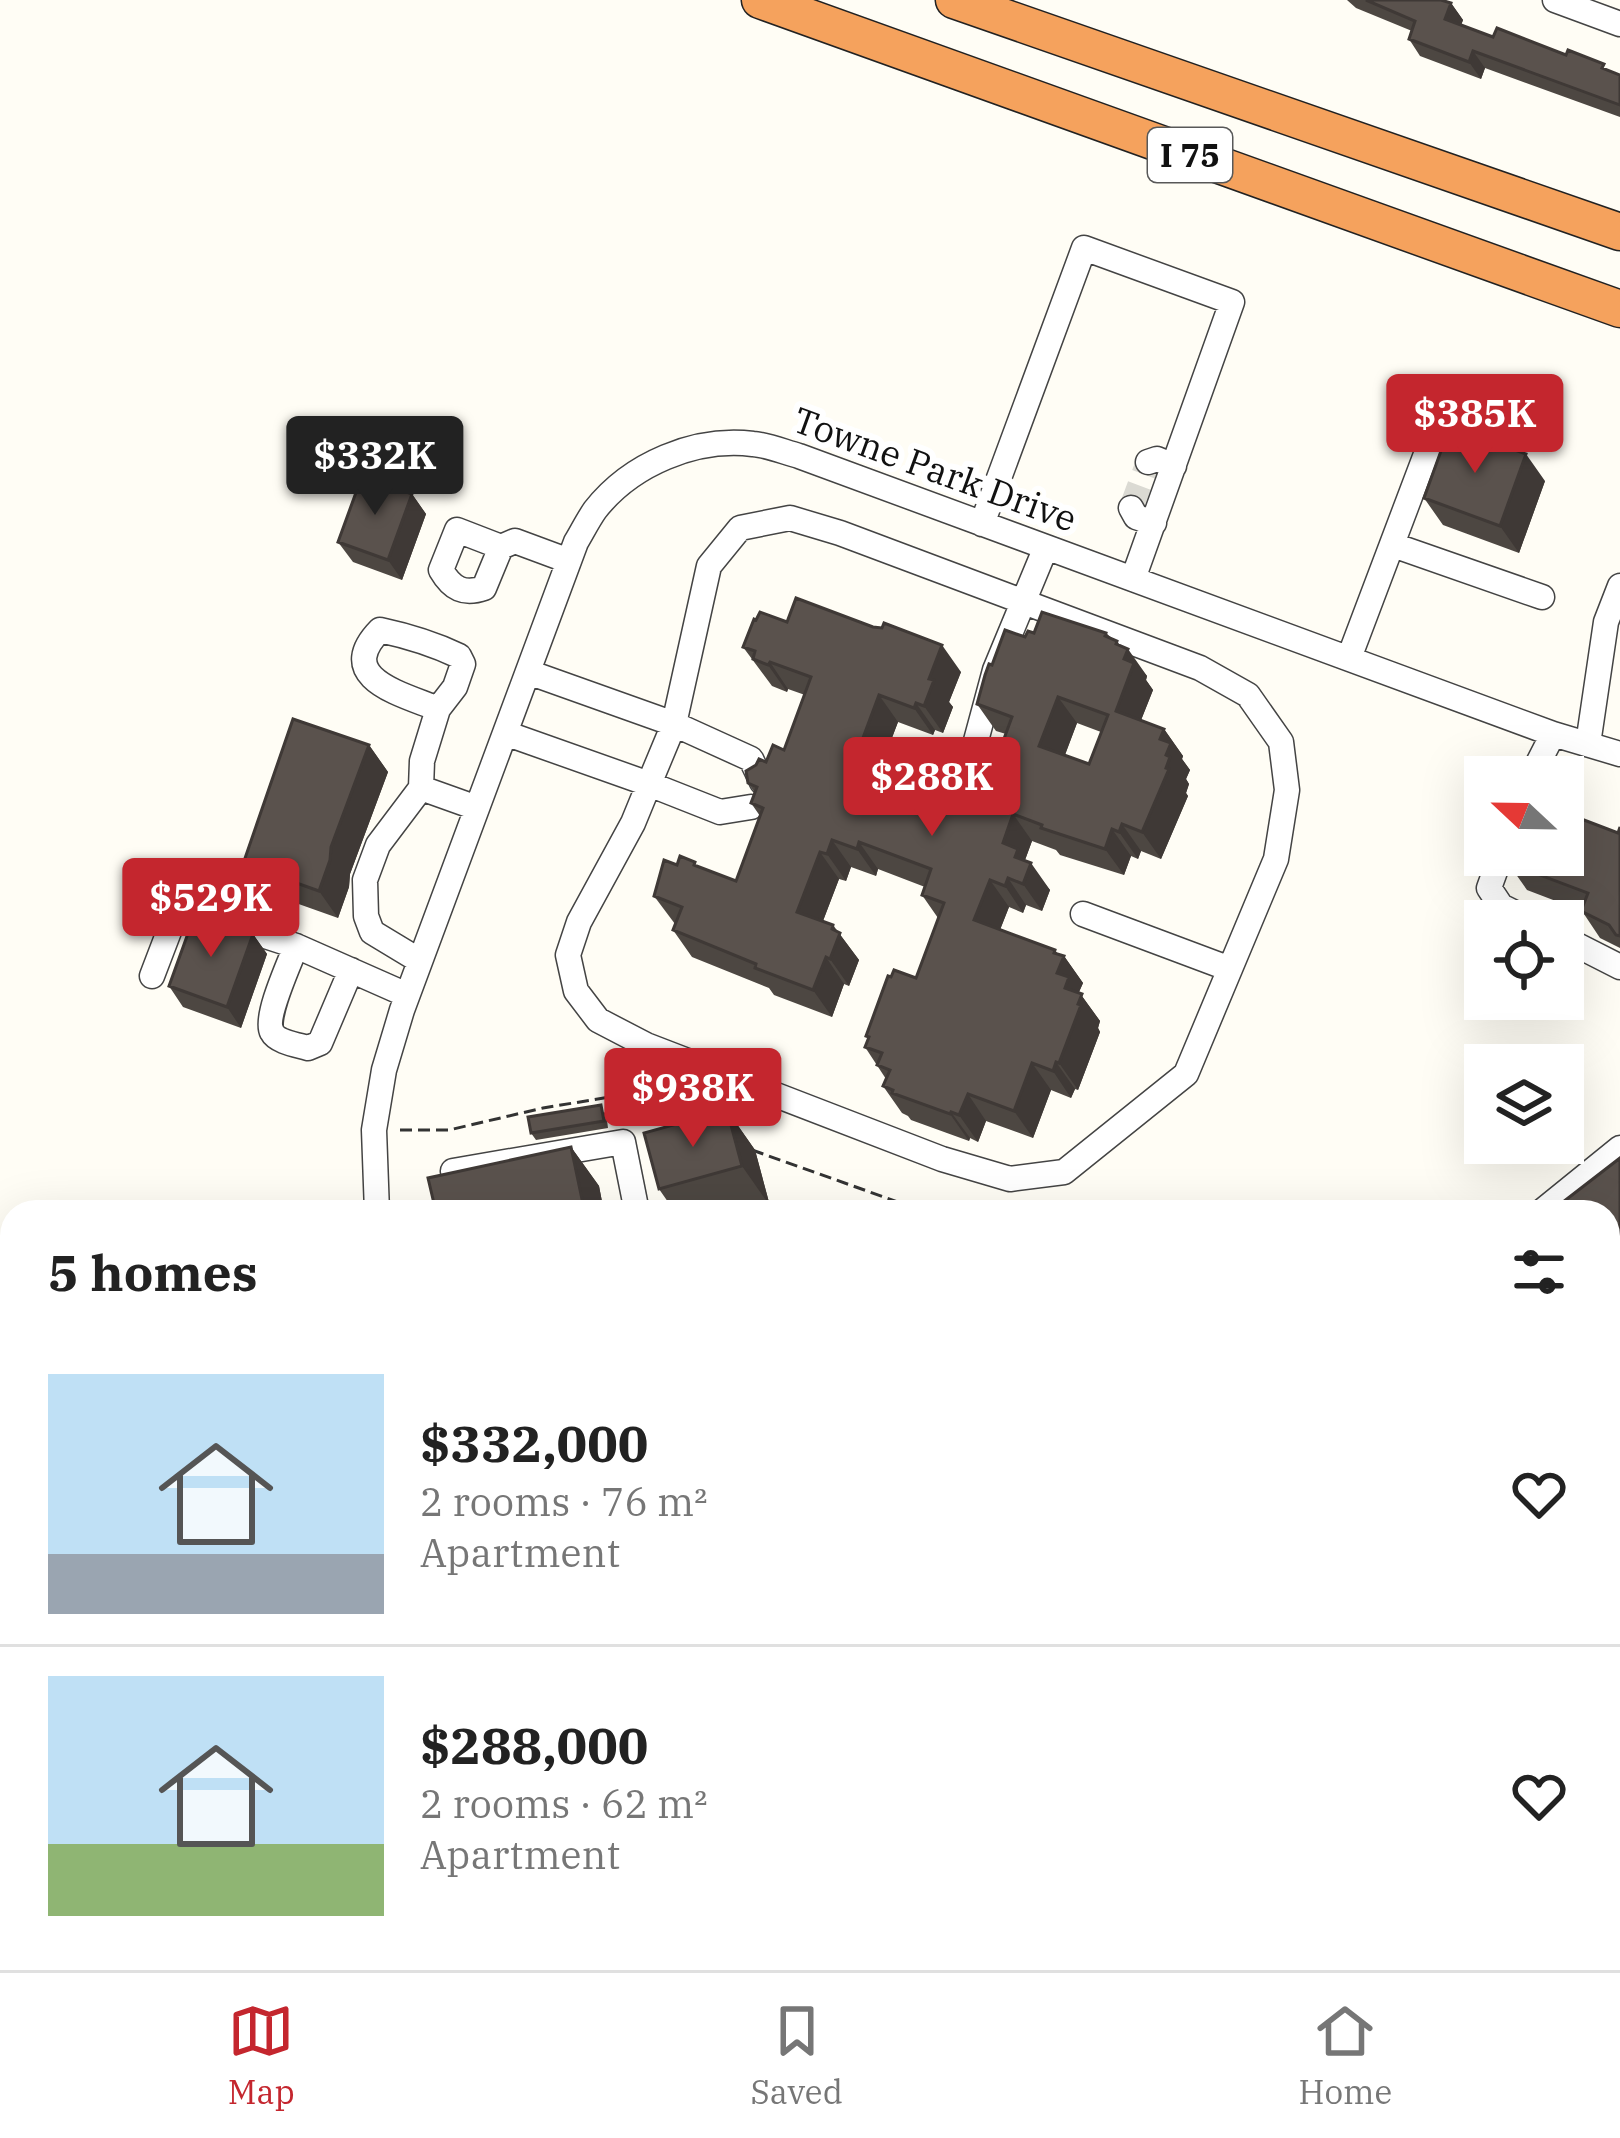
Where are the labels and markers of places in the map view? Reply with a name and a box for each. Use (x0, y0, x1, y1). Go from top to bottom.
pin: $385K (1391, 374, 1559, 476)
pin: $332K (291, 416, 459, 518)
pin: $288K (848, 737, 1016, 839)
pin: $529K (127, 858, 295, 960)
pin: $938K (609, 1048, 777, 1150)

